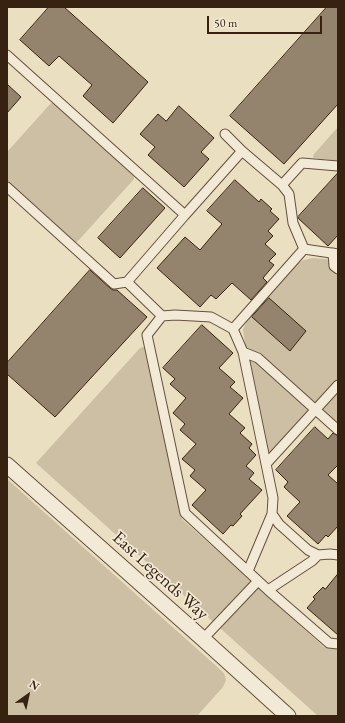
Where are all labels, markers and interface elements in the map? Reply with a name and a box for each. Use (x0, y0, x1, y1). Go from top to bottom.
scale bar (209, 8, 324, 34)
text: 50 m (214, 15, 237, 31)
street label: East Legends Way (107, 527, 213, 625)
north arrow (8, 675, 48, 715)
text: N (27, 677, 42, 693)

